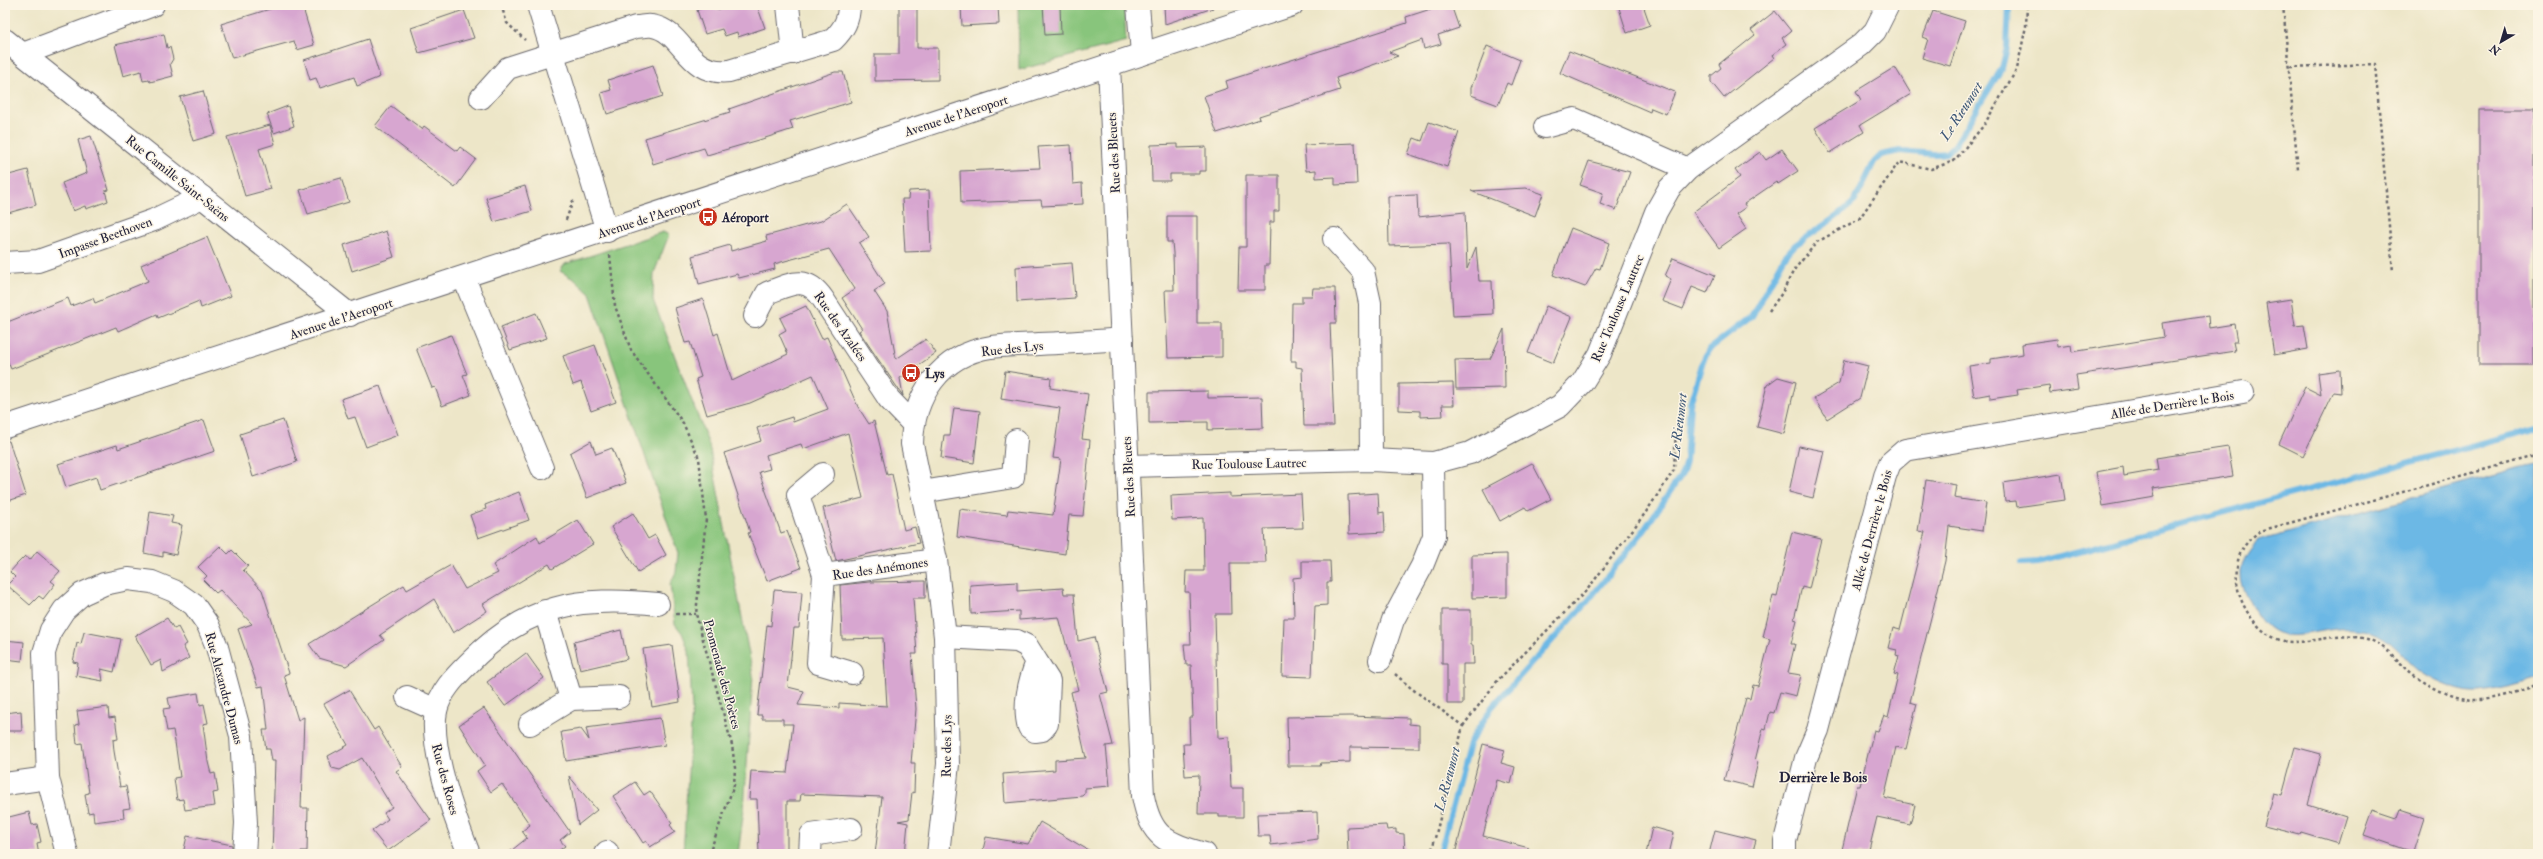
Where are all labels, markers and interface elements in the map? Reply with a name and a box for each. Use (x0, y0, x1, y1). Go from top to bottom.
north arrow (2481, 22, 2521, 62)
text: N (2486, 41, 2504, 58)
water label: Le Rieumort (1936, 78, 1987, 145)
street label: Avenue de l'Aeroport (902, 92, 1010, 141)
street label: Rue des Bleuets (1104, 111, 1124, 194)
street label: Rue Camille Saint-Saëns (122, 132, 233, 226)
street label: Avenue de l'Aeroport (595, 194, 703, 243)
bus stop icon: Aéroport (697, 206, 719, 228)
place label: Aéroport (721, 210, 769, 227)
street label: Impasse Beethoven (56, 213, 155, 263)
street label: Rue Toulouse Lautrec (1588, 252, 1648, 364)
street label: Rue des Azalées (810, 289, 870, 365)
street label: Avenue de l'Aeroport (287, 295, 395, 344)
street label: Rue des Lys (980, 338, 1045, 361)
bus stop icon: Lys (900, 362, 922, 384)
place label: Lys (925, 366, 945, 383)
street label: Allée de Derrière le Bois (2108, 387, 2236, 423)
water label: Le Rieumort (1666, 391, 1691, 461)
street label: Rue des Bleuets (1119, 435, 1139, 518)
street label: Rue Toulouse Lautrec (1191, 455, 1307, 473)
street label: Allée de Derrière le Bois (1848, 467, 1896, 594)
street label: Rue des Anémones (831, 554, 930, 584)
street label: Promenade des Poètes (700, 618, 744, 731)
street label: Rue Alexandre Dumas (201, 630, 247, 747)
street label: Rue des Lys (938, 714, 957, 777)
street label: Rue des Roses (428, 742, 462, 817)
water label: Le Rieumort (1430, 744, 1465, 814)
district label: Derrière le Bois (1779, 769, 1867, 786)

